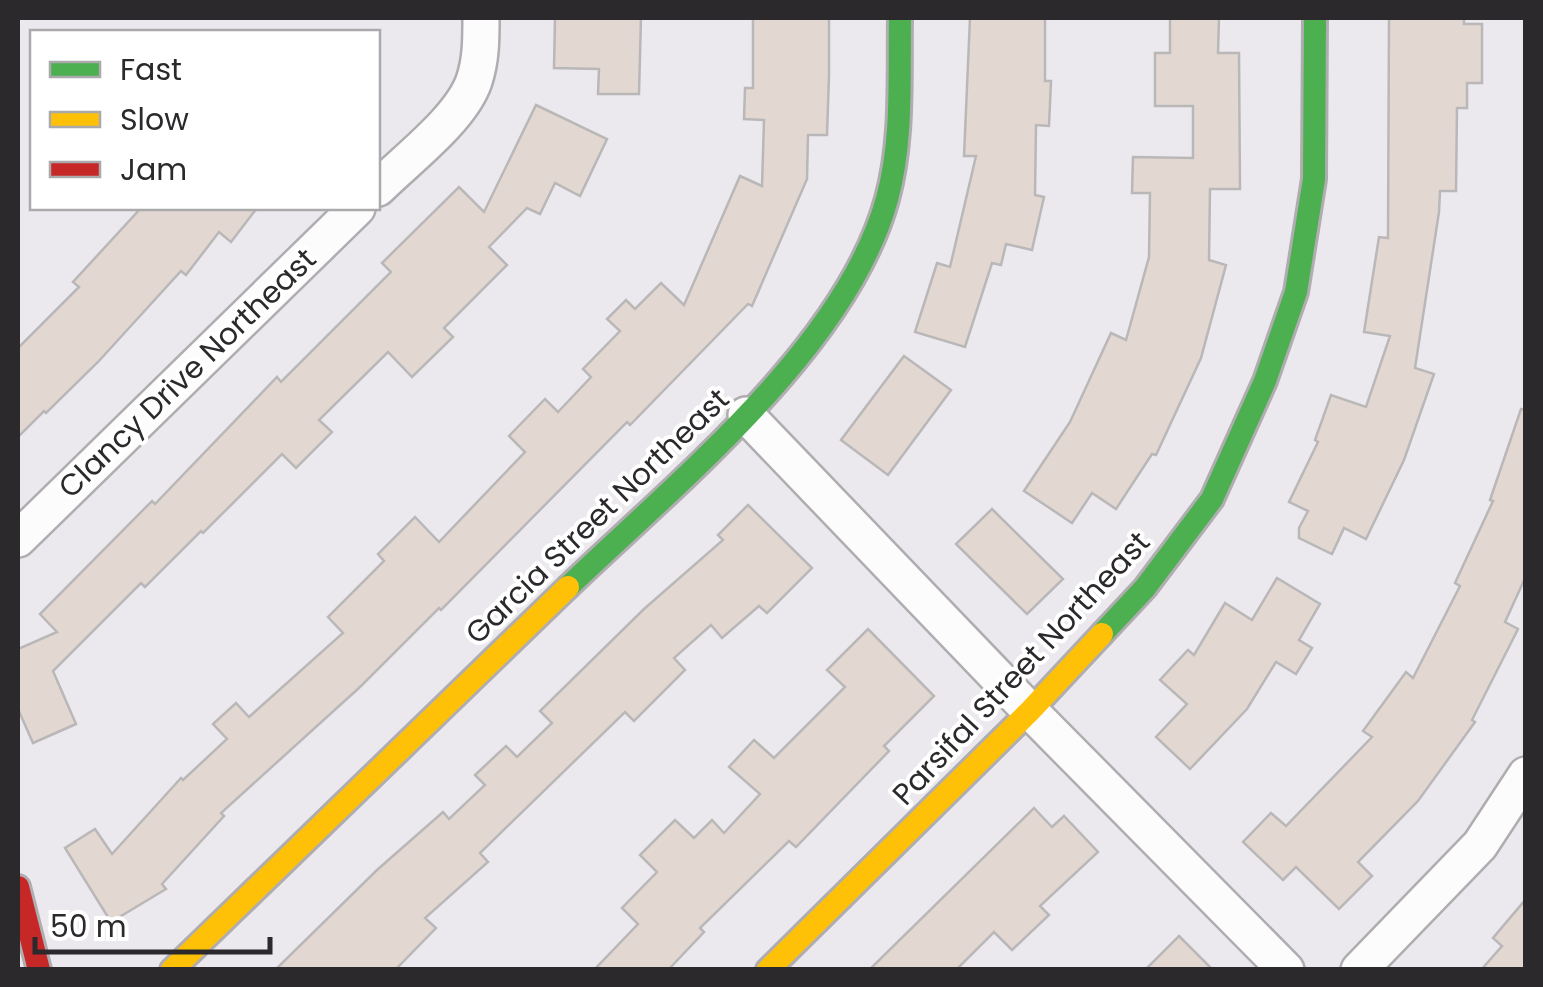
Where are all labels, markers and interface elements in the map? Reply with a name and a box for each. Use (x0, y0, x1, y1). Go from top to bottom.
legend (30, 30, 380, 210)
text: Fast (120, 48, 182, 91)
text: Slow (120, 98, 189, 141)
text: Jam (120, 148, 187, 191)
street label: Clancy Drive Northeast (49, 238, 325, 508)
street label: Garcia Street Northeast (456, 378, 738, 654)
street label: Parsifal Street Northeast (882, 522, 1160, 814)
scale bar (35, 892, 270, 954)
text: 50 m (50, 905, 127, 948)

